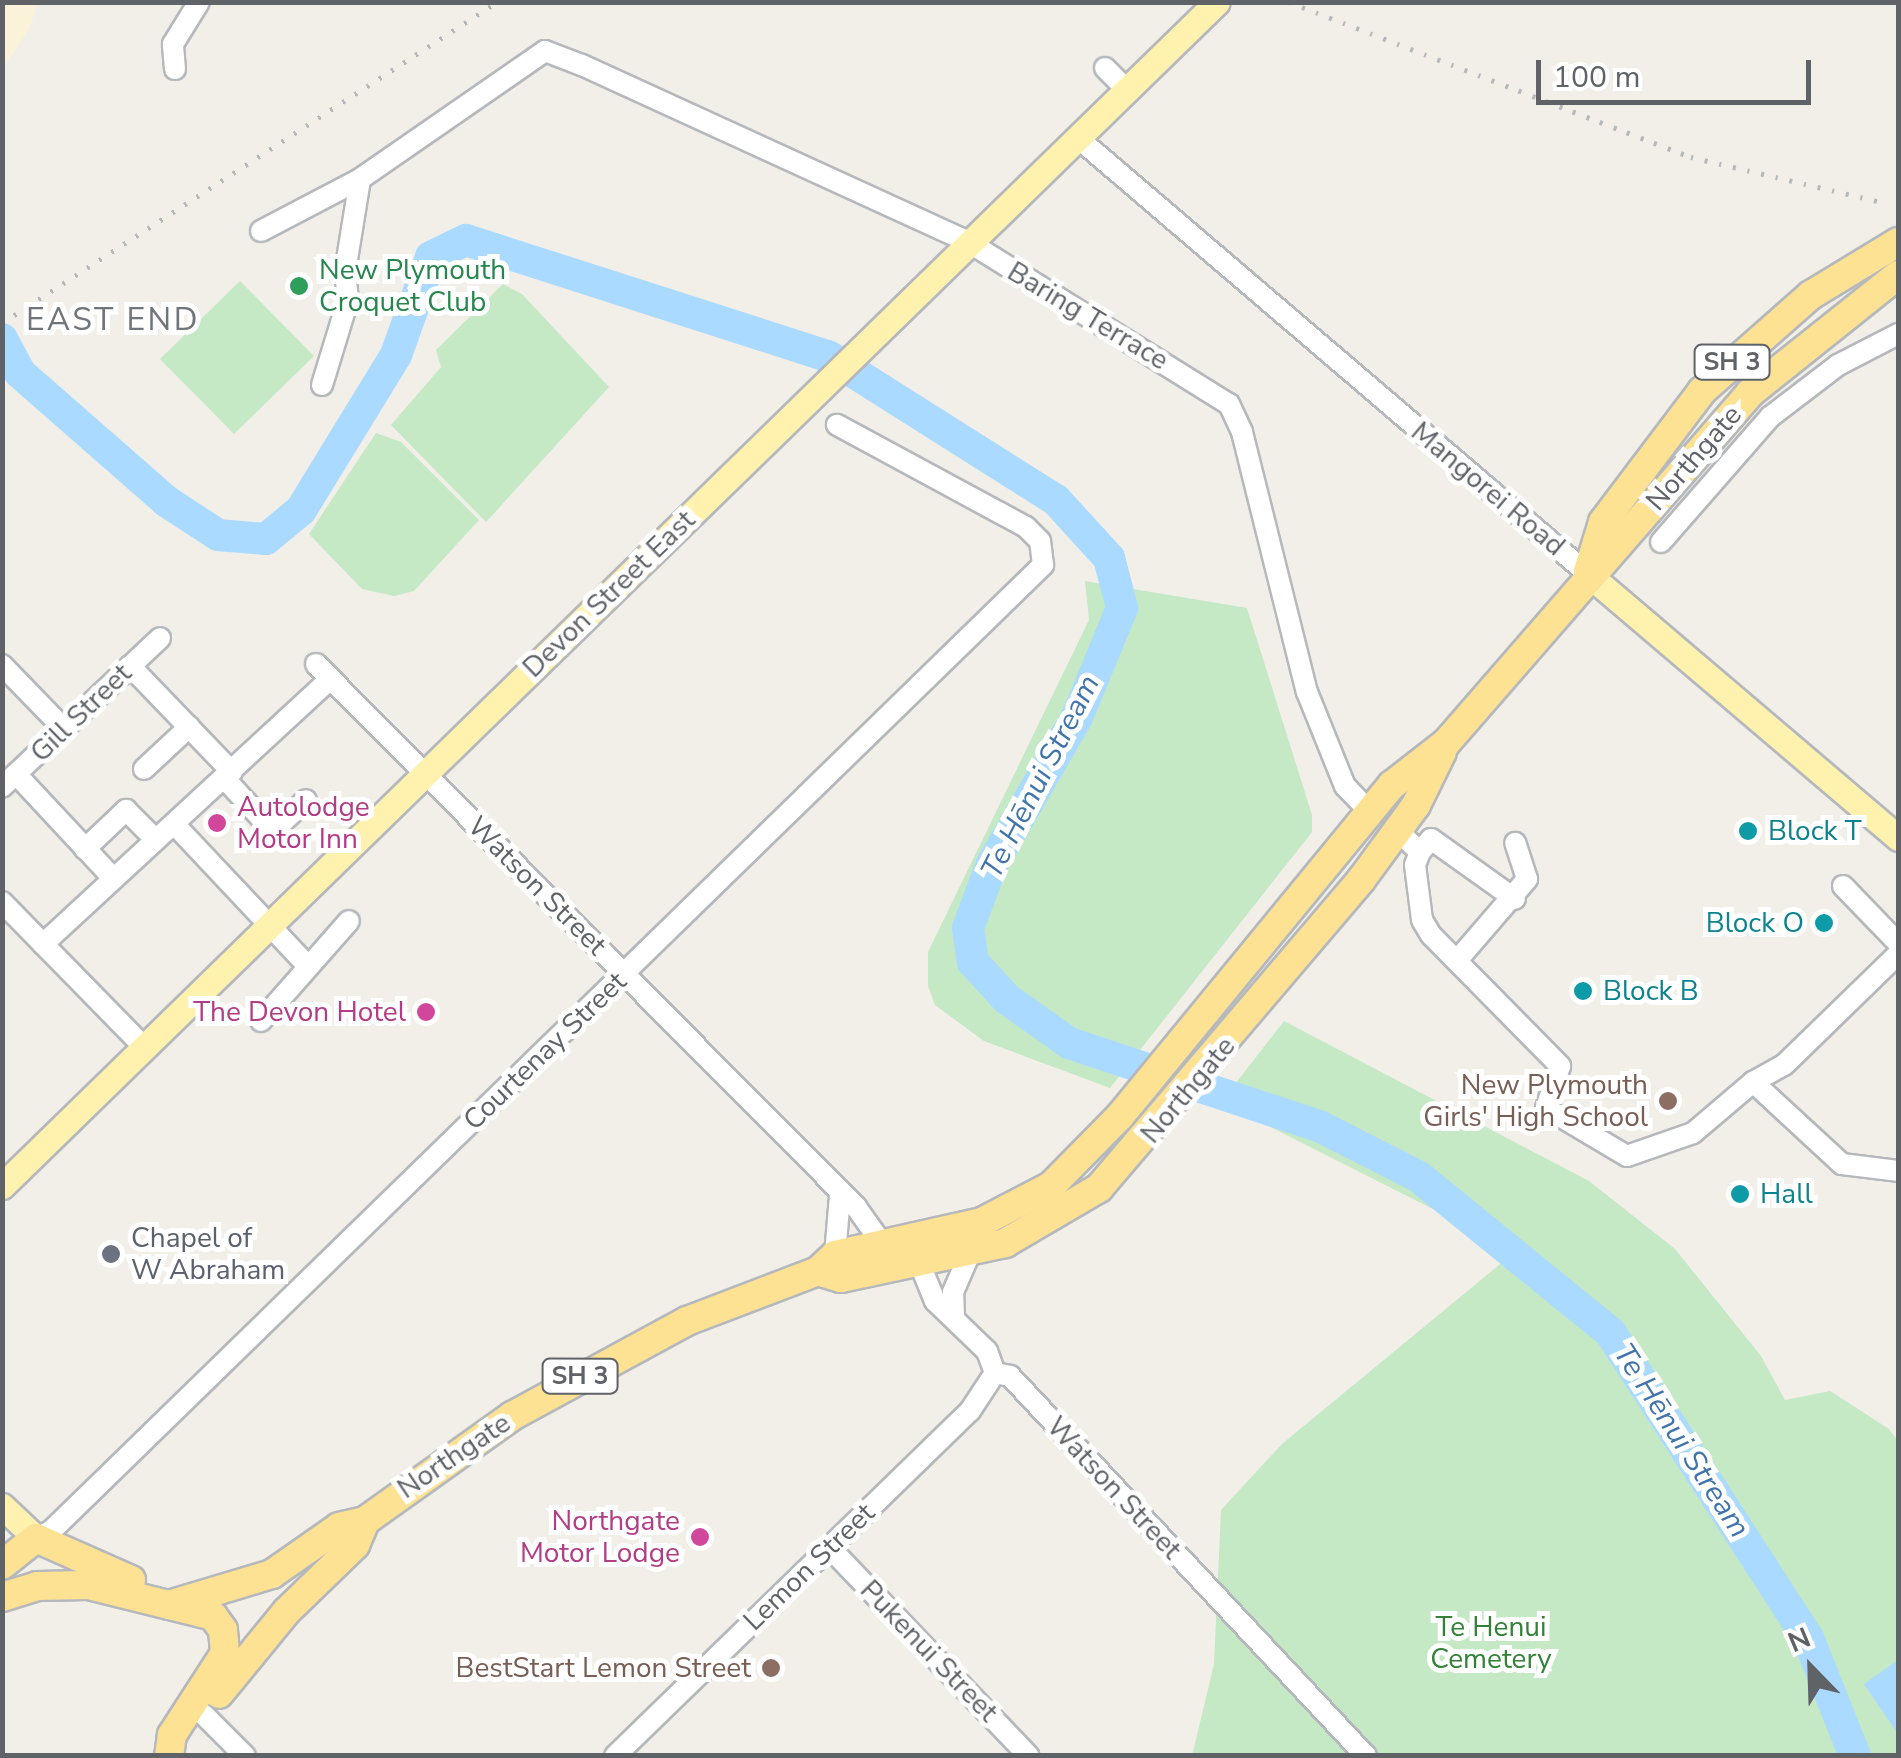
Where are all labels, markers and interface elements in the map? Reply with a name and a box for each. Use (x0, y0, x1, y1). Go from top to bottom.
scale bar (1541, 40, 1816, 102)
text: 100 m (1553, 57, 1640, 98)
place label: New Plymouth Croquet Club (319, 253, 506, 319)
street label: Baring Terrace (1001, 255, 1175, 377)
marker: New Plymouth Croquet Club (288, 275, 310, 297)
district label: EAST END (26, 301, 200, 339)
road number: SH 3 (1692, 342, 1772, 382)
street label: Northgate (1639, 398, 1749, 518)
street label: Mangorei Road (1404, 415, 1572, 563)
street label: Devon Street East (516, 503, 702, 685)
street label: Gill Street (24, 657, 138, 769)
water label: Te Hēnui Stream (974, 669, 1108, 885)
place label: Autolodge Motor Inn (237, 790, 370, 856)
street label: Watson Street (461, 810, 613, 962)
marker: Autolodge Motor Inn (206, 812, 228, 834)
place label: Block T (1768, 814, 1862, 848)
marker: Block T (1737, 820, 1759, 842)
place label: Block O (1706, 906, 1804, 940)
marker: Block O (1813, 912, 1835, 934)
street label: Courtenay Street (457, 965, 633, 1137)
place label: Block B (1603, 974, 1699, 1008)
marker: Block B (1572, 980, 1594, 1002)
place label: The Devon Hotel (193, 995, 406, 1029)
marker: The Devon Hotel (415, 1001, 437, 1023)
street label: Northgate (1134, 1030, 1242, 1150)
place label: New Plymouth Girls' High School (1423, 1068, 1648, 1134)
marker: New Plymouth Girls' High School (1657, 1090, 1679, 1112)
place label: Hall (1760, 1177, 1813, 1211)
marker: Hall (1729, 1183, 1751, 1205)
place label: Chapel of W Abraham (131, 1221, 285, 1287)
marker: Chapel of W Abraham (100, 1243, 122, 1265)
water label: Te Hēnui Stream (1605, 1337, 1757, 1545)
road number: SH 3 (540, 1356, 620, 1396)
street label: Northgate (391, 1406, 517, 1506)
street label: Watson Street (1040, 1410, 1188, 1566)
street label: Lemon Street (737, 1496, 881, 1638)
place label: Northgate Motor Lodge (520, 1504, 680, 1570)
marker: Northgate Motor Lodge (689, 1526, 711, 1548)
street label: Pukenui Street (853, 1573, 1005, 1729)
park label: Te Henui Cemetery (1430, 1610, 1552, 1676)
north arrow (1761, 1618, 1861, 1718)
text: N (1782, 1619, 1816, 1662)
place label: BestStart Lemon Street (455, 1651, 751, 1685)
marker: BestStart Lemon Street (760, 1657, 782, 1679)

